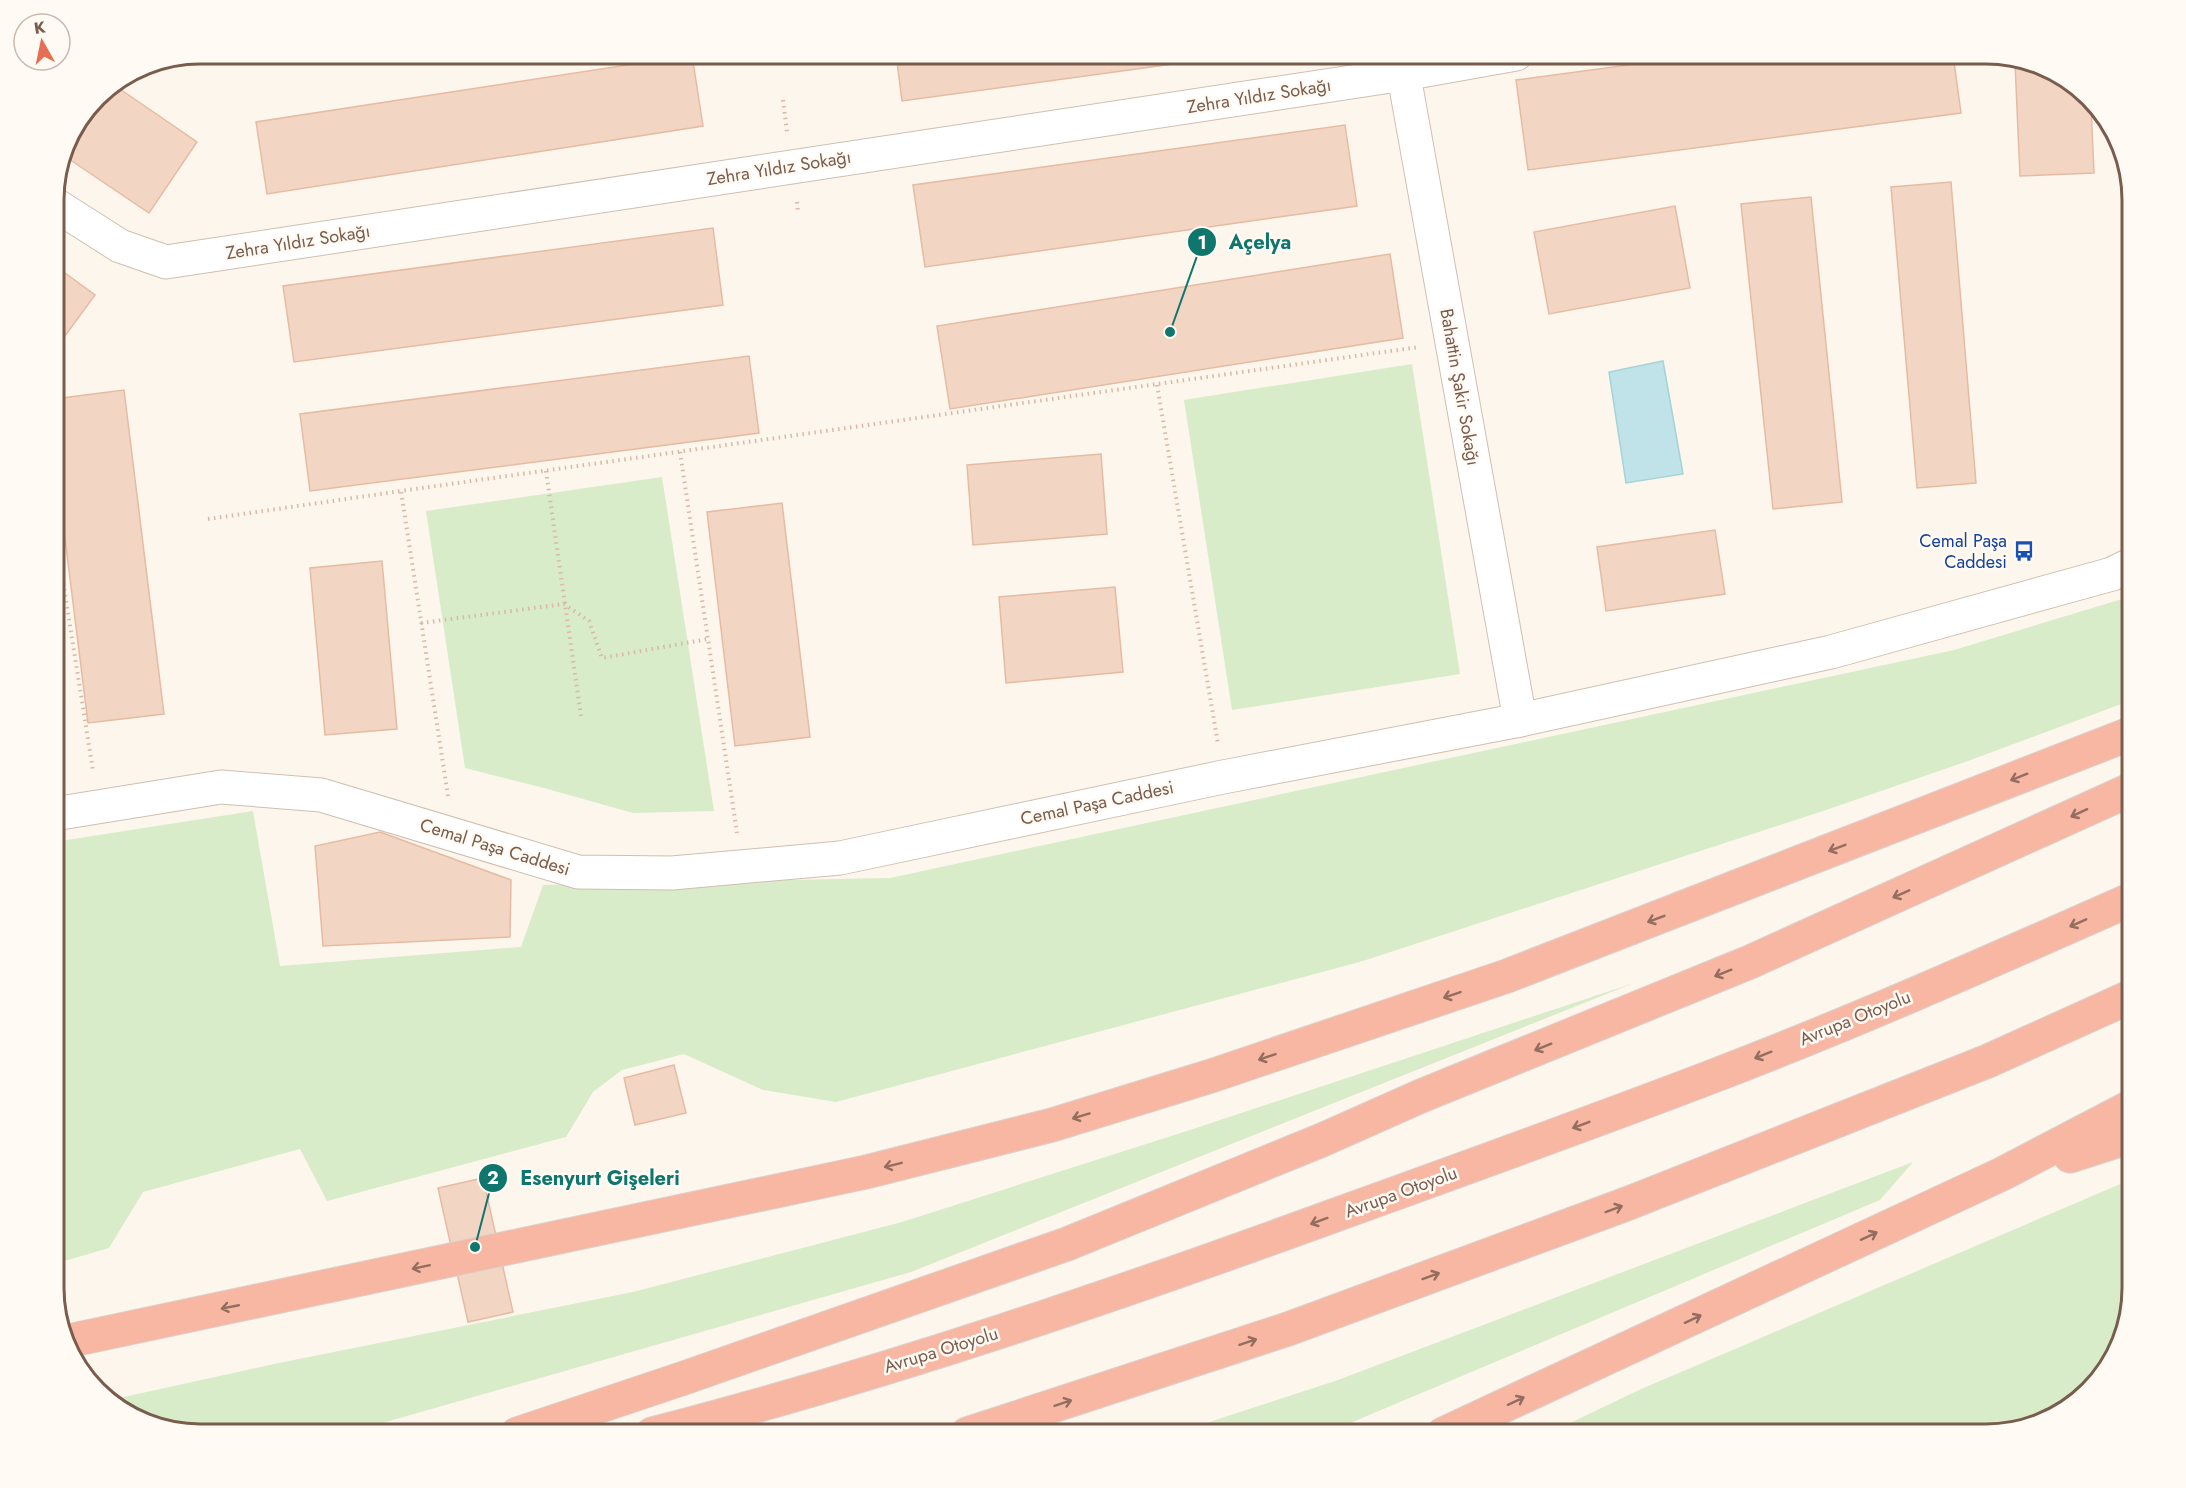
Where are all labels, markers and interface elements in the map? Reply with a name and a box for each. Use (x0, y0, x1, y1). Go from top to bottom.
north arrow (12, 12, 72, 72)
text: K (32, 15, 48, 40)
street label: Zehra Yıldız Sokağı (1185, 72, 1333, 120)
street label: Zehra Yıldız Sokağı (705, 144, 853, 192)
street label: Zehra Yıldız Sokağı (224, 218, 372, 266)
callout: Açelya (1187, 223, 1303, 261)
text: Açelya (1228, 228, 1291, 257)
text: 1 (1197, 230, 1207, 256)
street label: Bahattin Şakir Sokağı (1433, 307, 1487, 467)
place label: Cemal Paşa Caddesi (1919, 528, 2007, 575)
bus stop icon: Cemal Paşa Caddesi (2012, 539, 2036, 563)
one-way arrow (2010, 772, 2029, 783)
street label: Cemal Paşa Caddesi (1018, 774, 1176, 832)
one-way arrow (2070, 808, 2088, 819)
street label: Cemal Paşa Caddesi (417, 812, 573, 882)
one-way arrow (1829, 843, 1847, 854)
one-way arrow (1893, 888, 1911, 900)
one-way arrow (1647, 914, 1665, 925)
one-way arrow (2070, 917, 2088, 929)
one-way arrow (1714, 968, 1733, 979)
street label: Avrupa Otoyolu (1795, 984, 1915, 1052)
one-way arrow (1443, 990, 1462, 1001)
one-way arrow (1534, 1042, 1552, 1053)
one-way arrow (1755, 1050, 1773, 1061)
one-way arrow (1258, 1052, 1277, 1063)
one-way arrow (1072, 1111, 1091, 1122)
one-way arrow (1572, 1121, 1591, 1132)
callout: Esenyurt Gişeleri (478, 1159, 692, 1197)
one-way arrow (883, 1159, 902, 1171)
street label: Avrupa Otoyolu (1341, 1160, 1461, 1224)
text: Esenyurt Gişeleri (520, 1164, 680, 1193)
text: 2 (487, 1165, 499, 1191)
one-way arrow (1604, 1202, 1623, 1213)
one-way arrow (1310, 1217, 1329, 1228)
one-way arrow (1860, 1230, 1878, 1242)
one-way arrow (412, 1262, 432, 1273)
one-way arrow (1421, 1270, 1440, 1281)
one-way arrow (221, 1302, 241, 1313)
one-way arrow (1683, 1312, 1701, 1324)
street label: Avrupa Otoyolu (881, 1320, 1001, 1380)
one-way arrow (1238, 1336, 1257, 1347)
one-way arrow (1506, 1395, 1524, 1406)
one-way arrow (1053, 1397, 1072, 1408)

